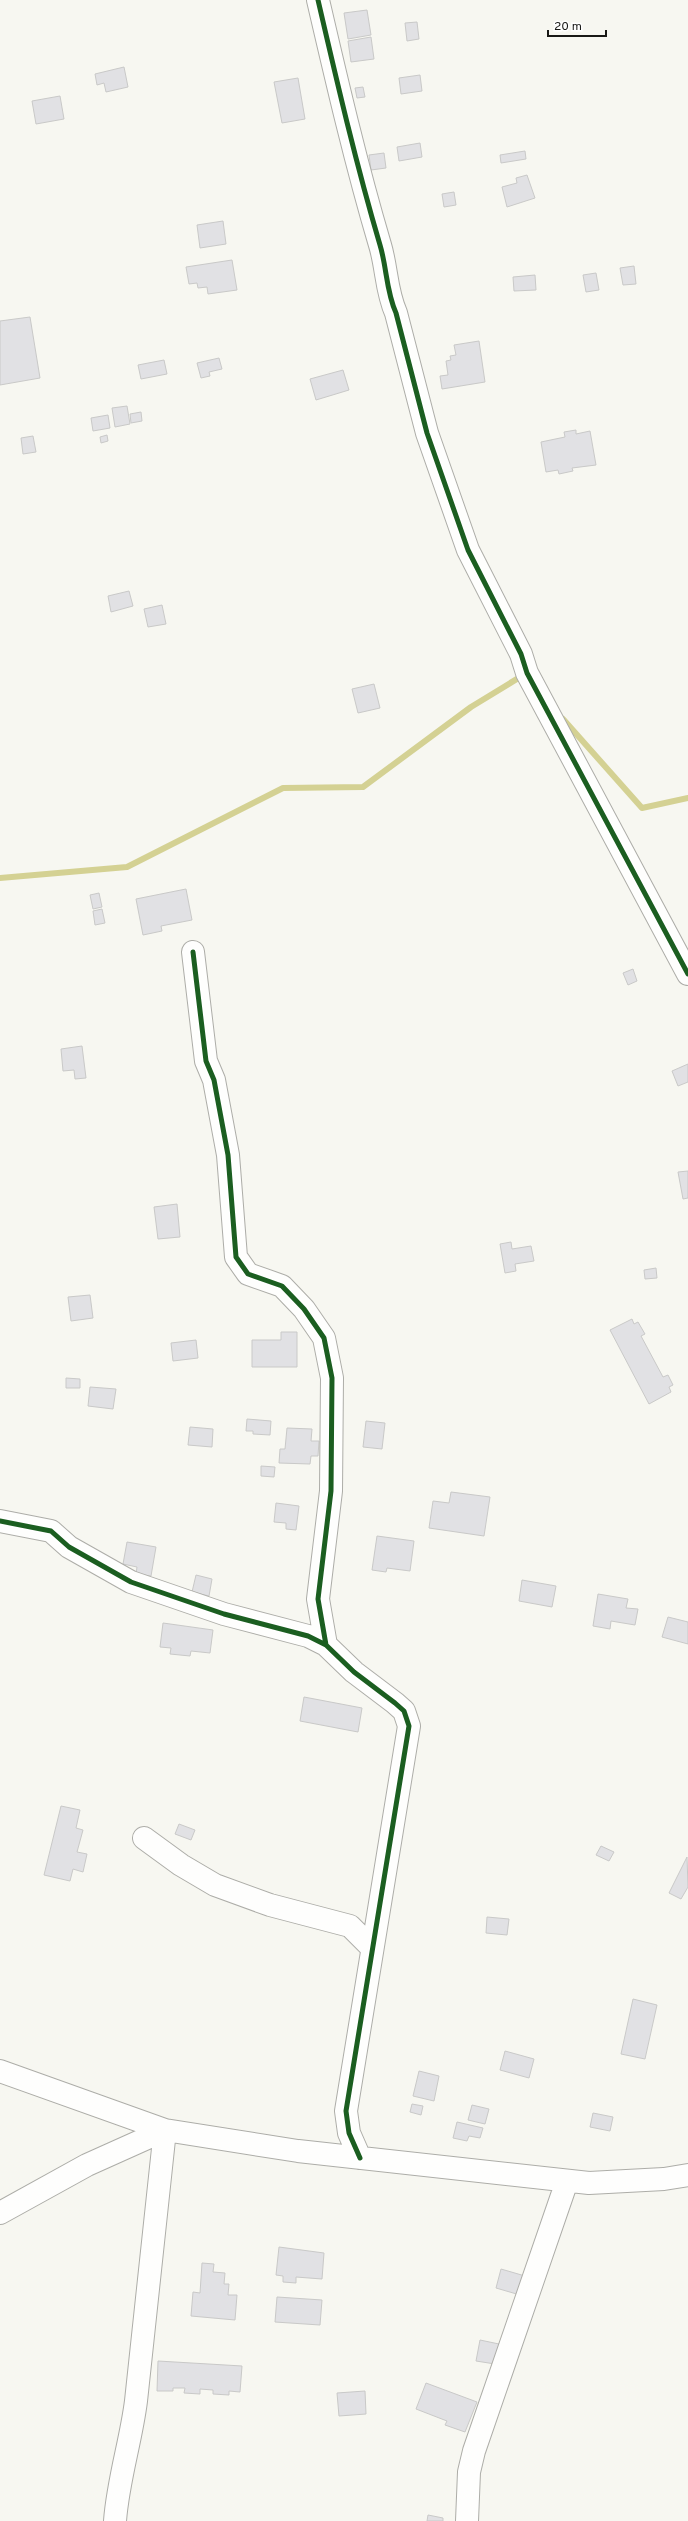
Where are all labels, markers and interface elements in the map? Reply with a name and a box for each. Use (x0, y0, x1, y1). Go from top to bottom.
scale bar (548, 12, 606, 38)
text: 20 m (554, 19, 582, 35)

